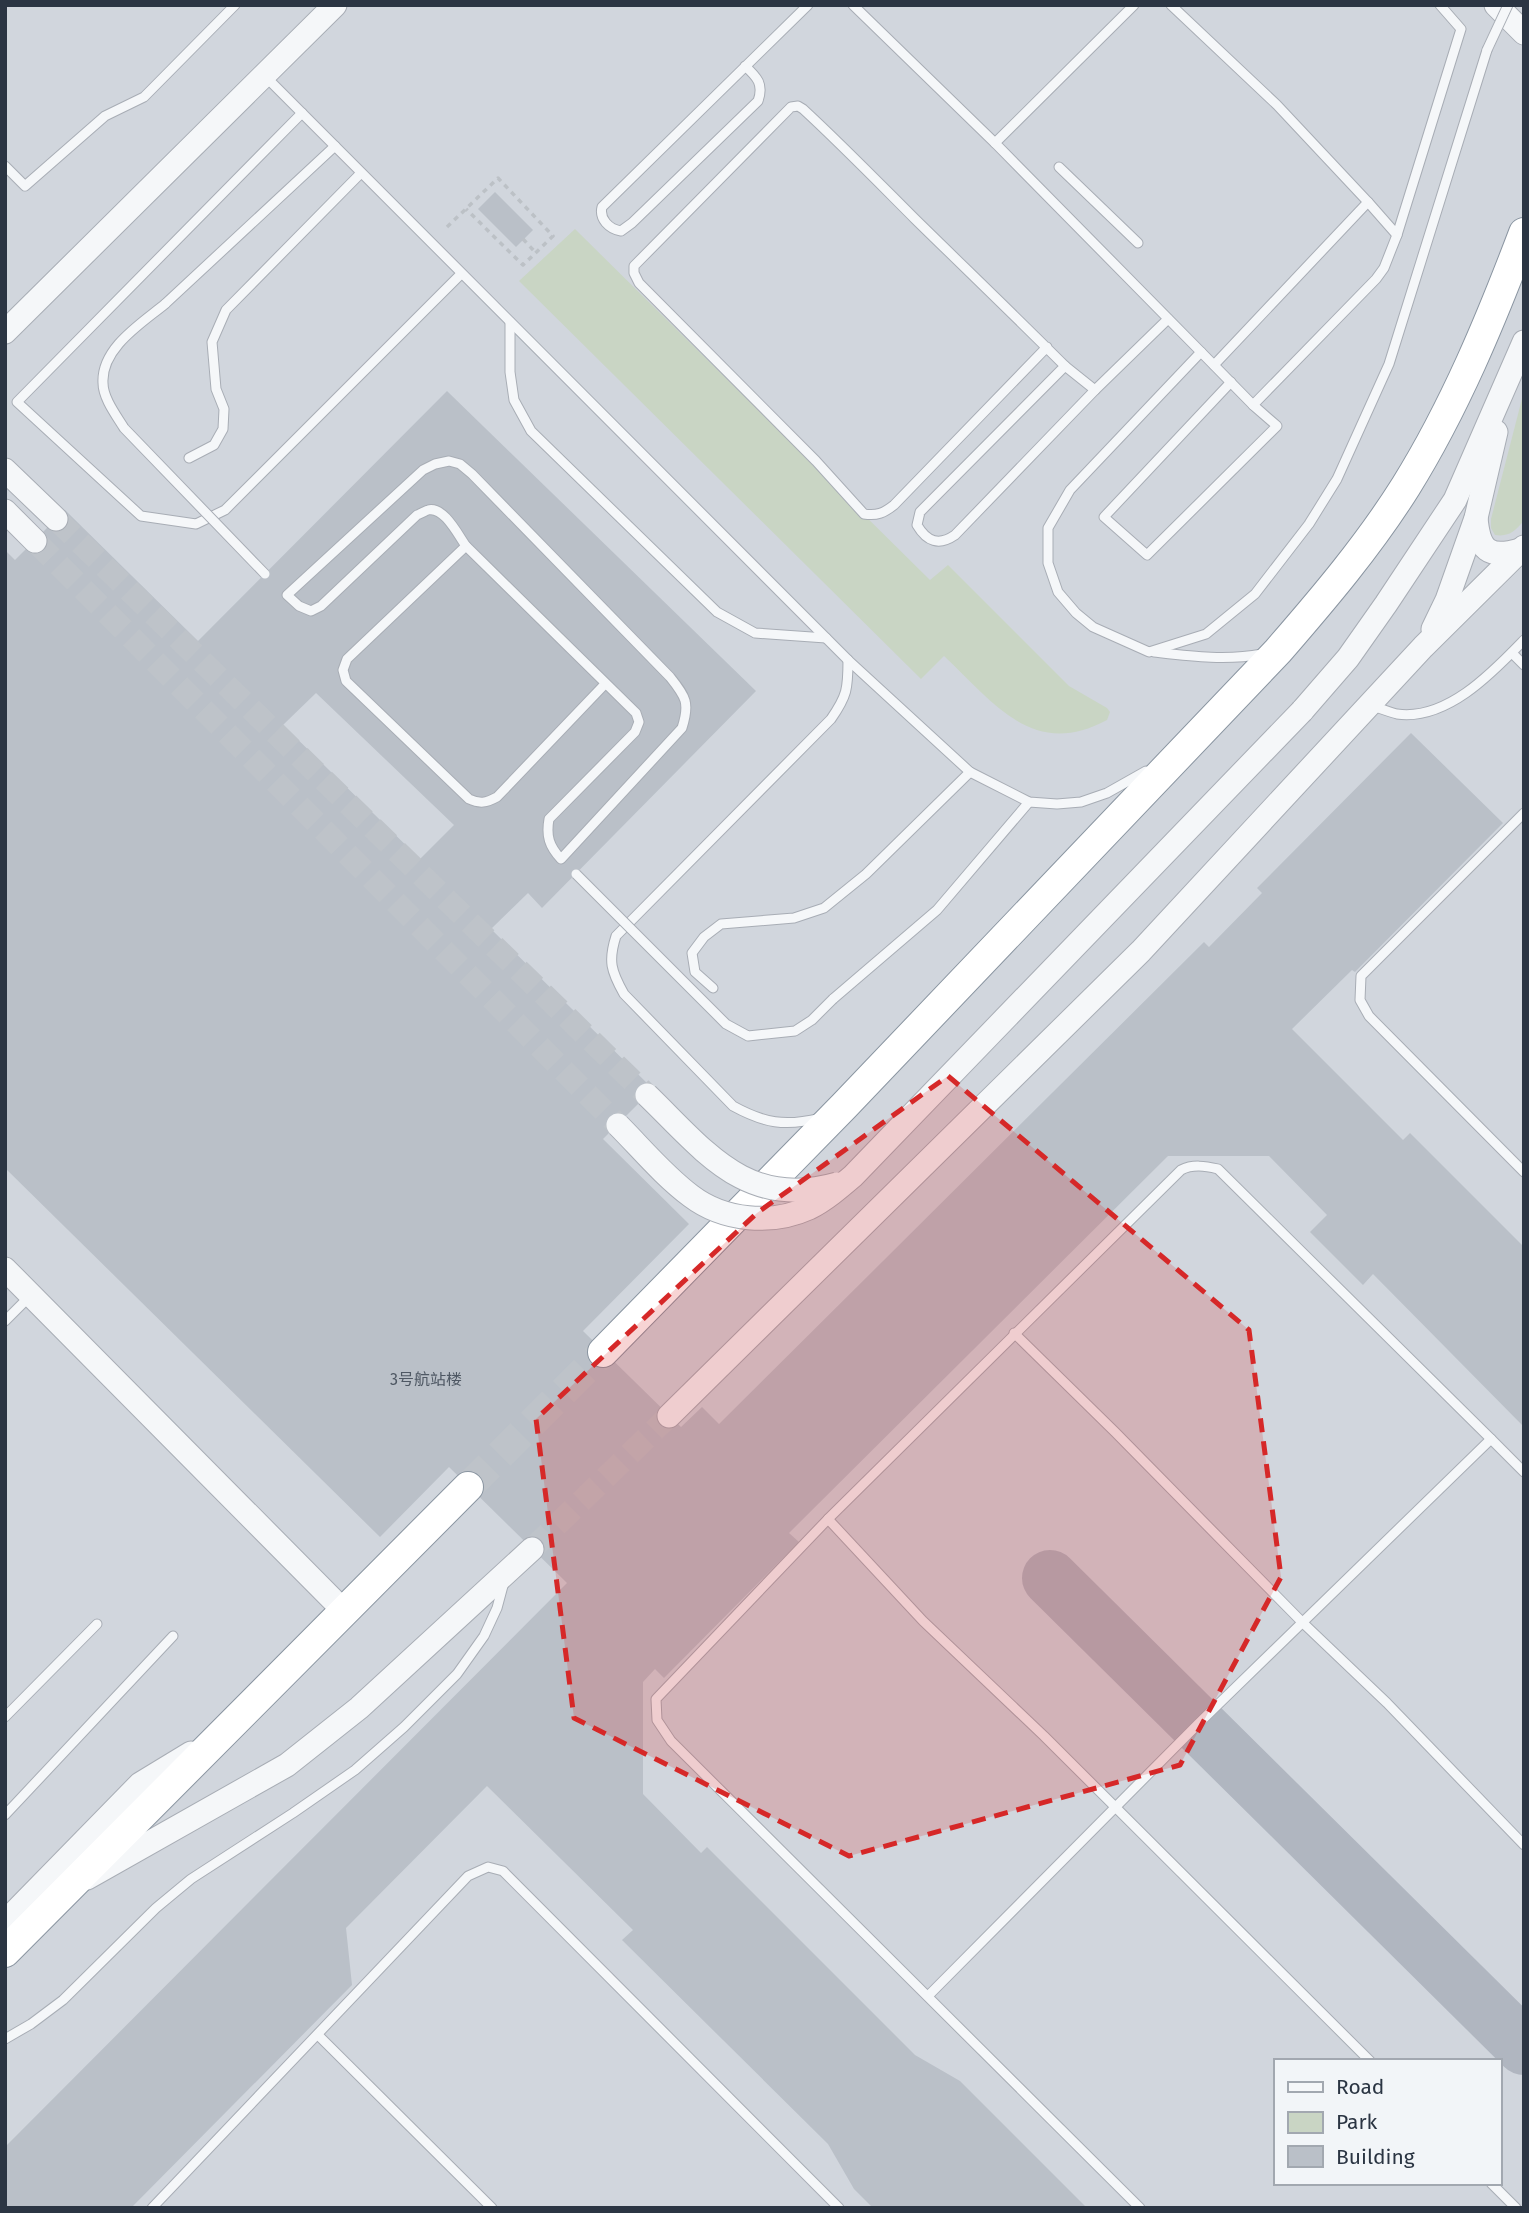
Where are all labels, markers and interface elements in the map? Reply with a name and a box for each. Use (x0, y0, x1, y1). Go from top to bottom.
house number: 3号航站楼 (390, 1370, 462, 1389)
legend (1274, 2059, 1501, 2185)
text: Road (1336, 2074, 1384, 2100)
text: Park (1336, 2109, 1378, 2135)
text: Building (1336, 2144, 1415, 2170)

